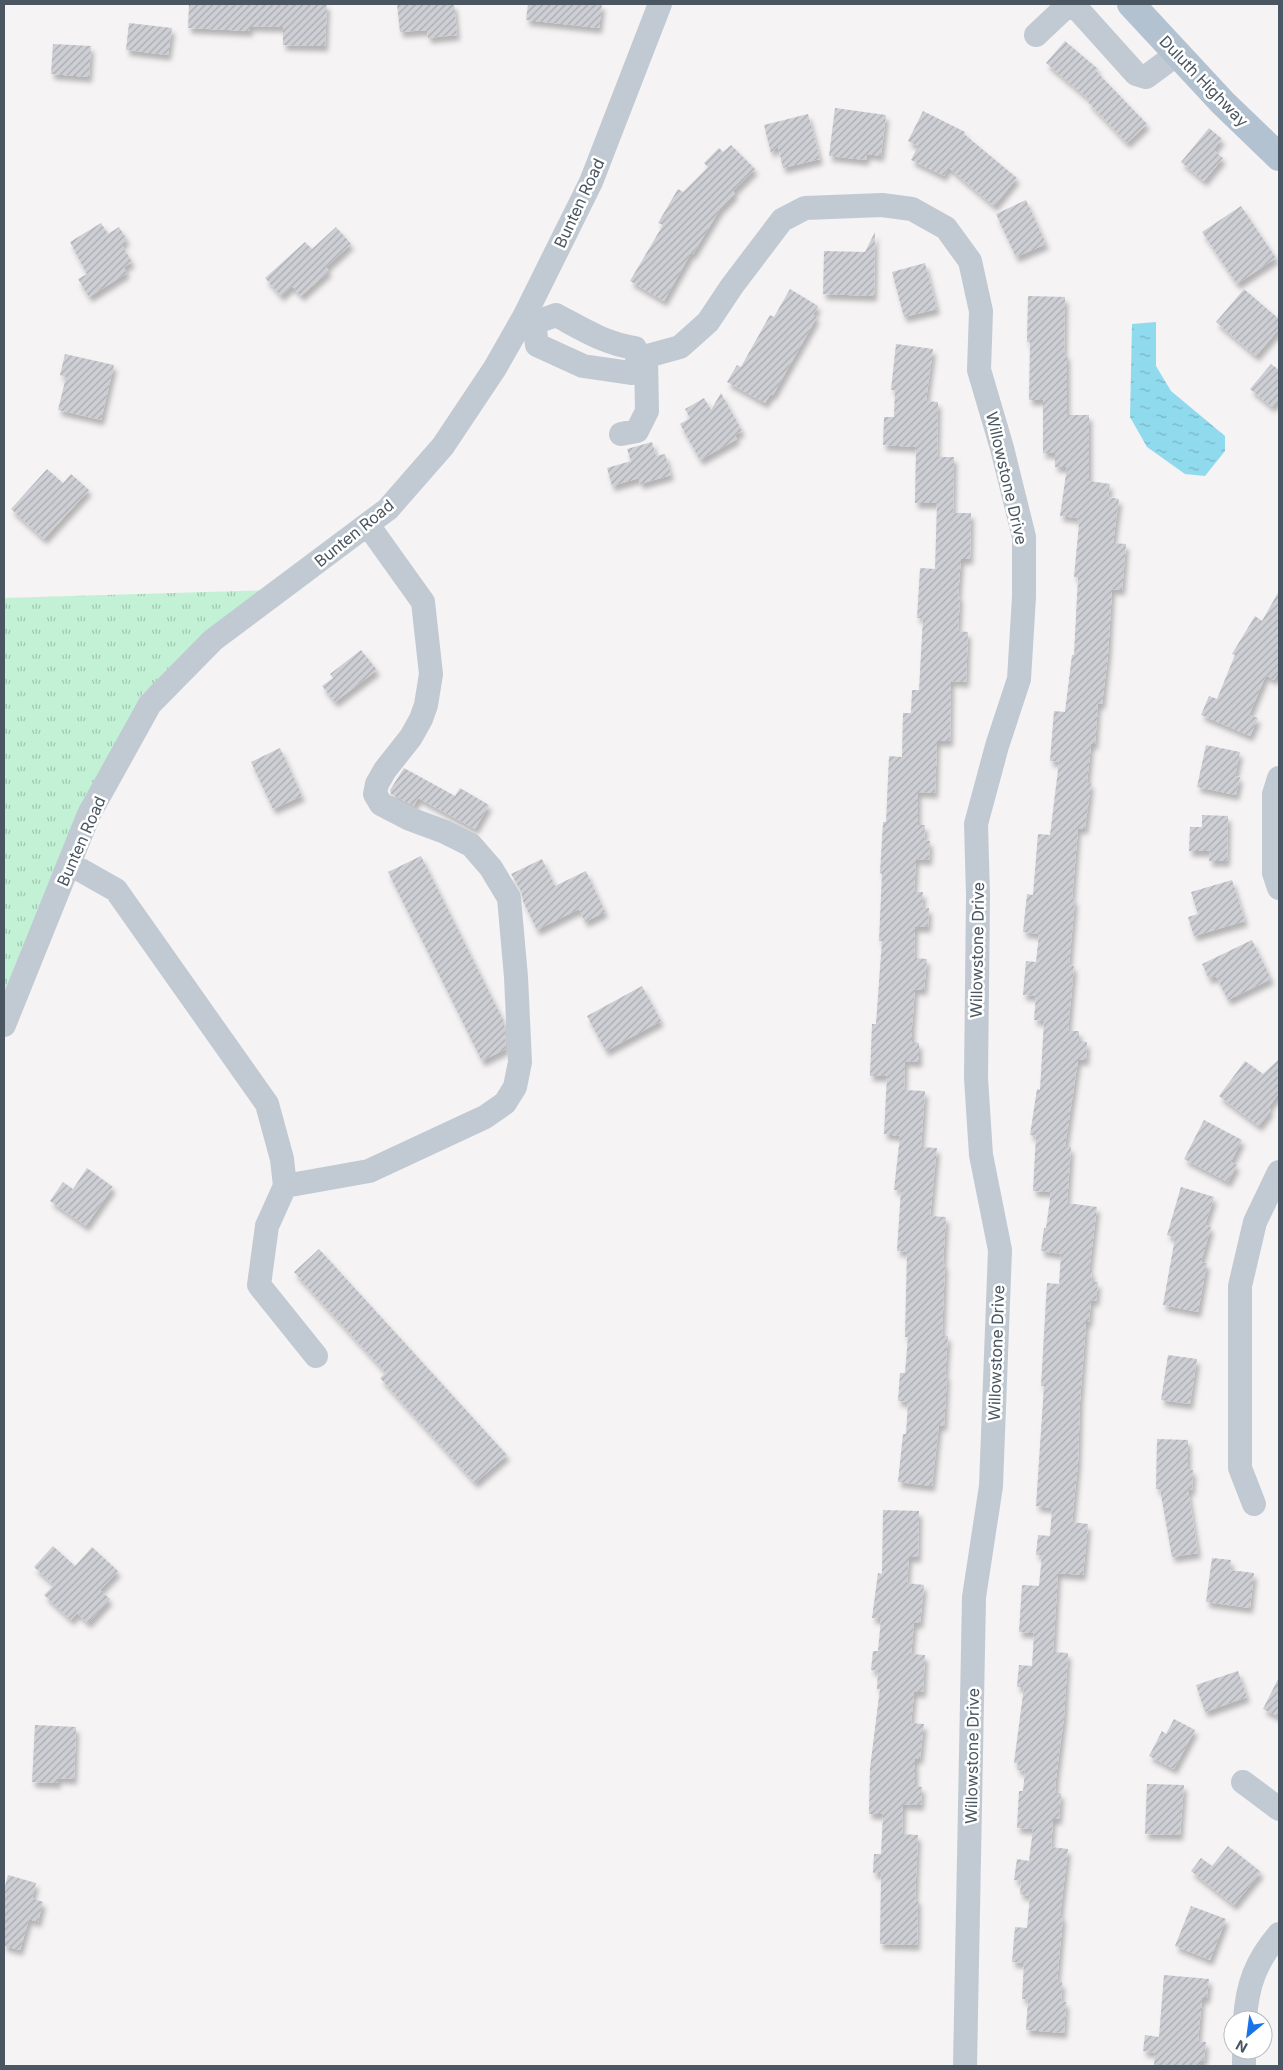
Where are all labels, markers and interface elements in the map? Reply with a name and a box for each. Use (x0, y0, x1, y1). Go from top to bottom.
street label: Duluth Highway (1155, 31, 1253, 131)
street label: Bunten Road (550, 155, 608, 251)
street label: Willowstone Drive (982, 410, 1032, 546)
street label: Bunten Road (310, 495, 398, 571)
street label: Bunten Road (52, 793, 110, 889)
street label: Willowstone Drive (966, 882, 988, 1018)
street label: Willowstone Drive (984, 1285, 1008, 1421)
street label: Willowstone Drive (961, 1688, 983, 1824)
north arrow (1223, 2010, 1273, 2060)
text: N (1233, 2037, 1250, 2057)

